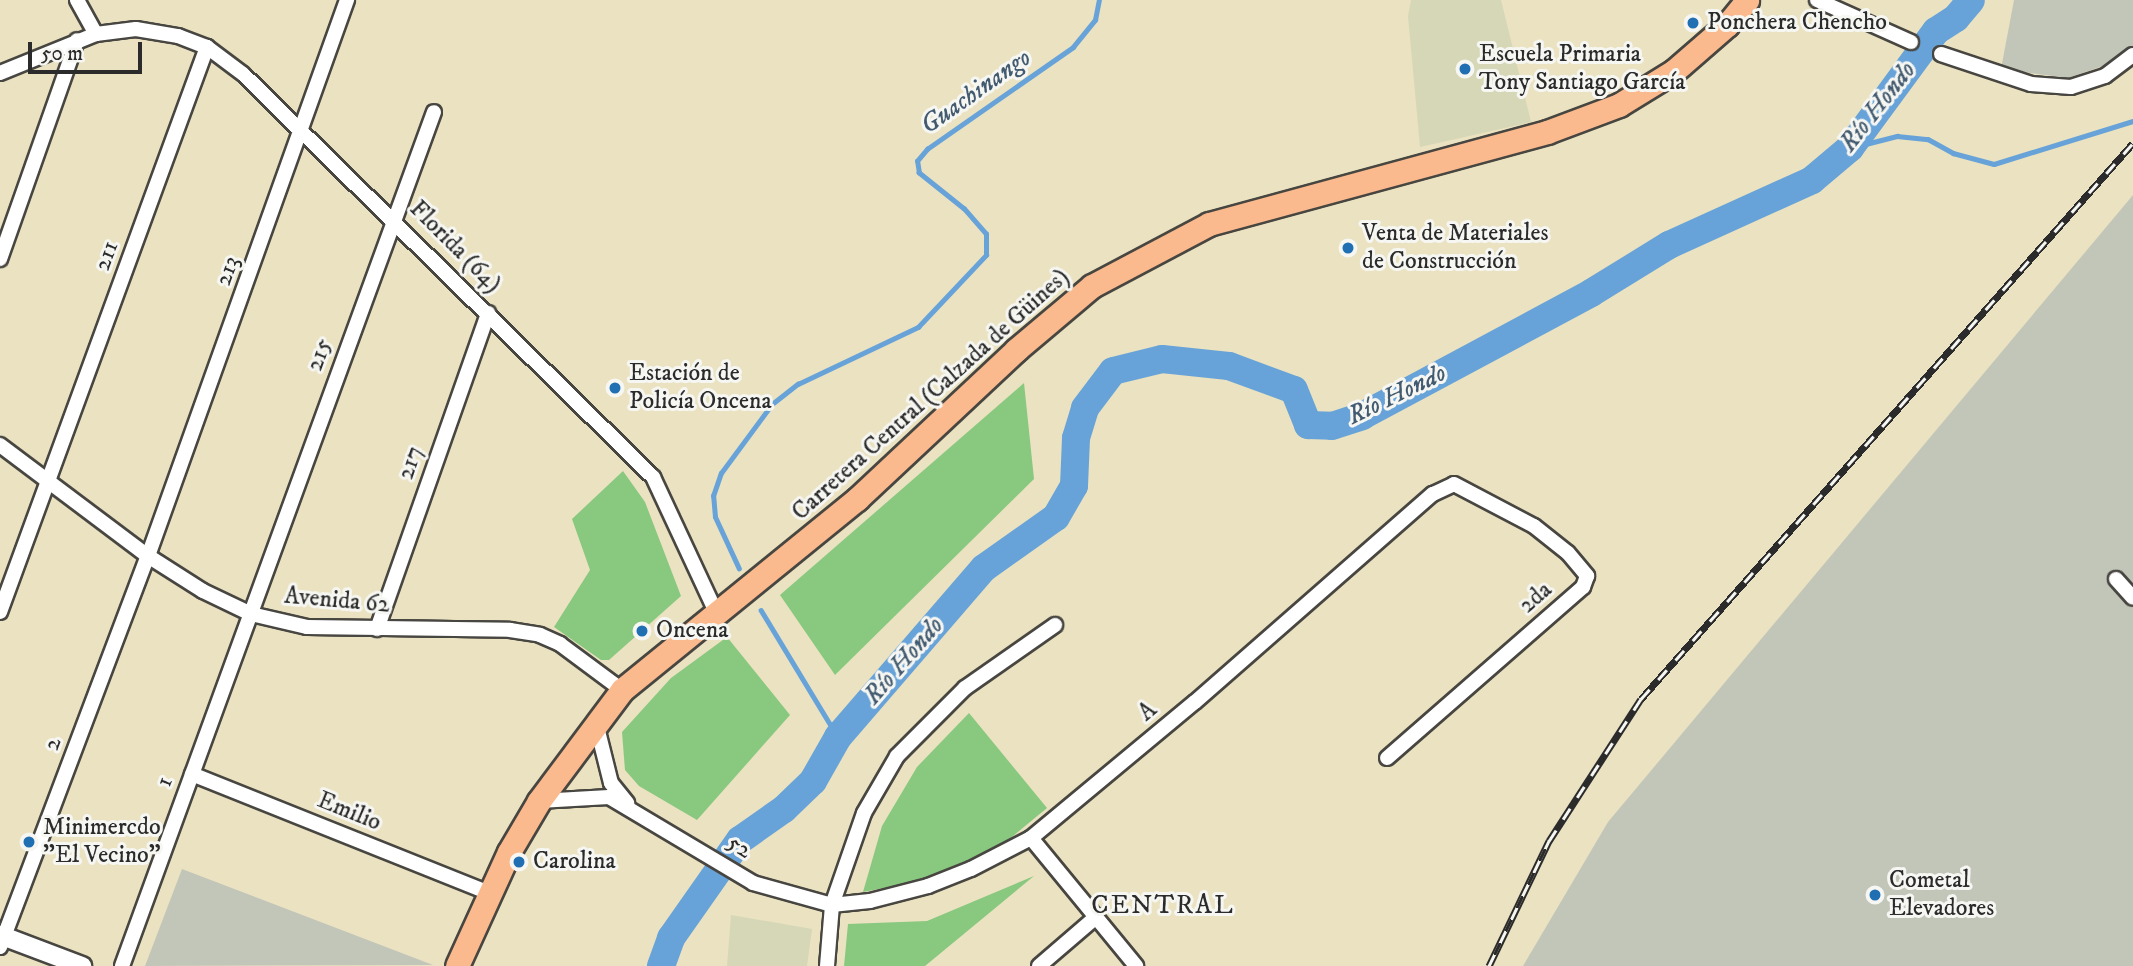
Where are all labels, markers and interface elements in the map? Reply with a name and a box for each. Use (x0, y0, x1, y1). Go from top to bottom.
place label: Ponchera Chencho (1707, 9, 1887, 37)
marker: Ponchera Chencho (1685, 15, 1701, 31)
scale bar (32, 28, 145, 72)
text: 50 m (41, 41, 83, 67)
place label: Escuela Primaria Tony Santiago García (1479, 41, 1686, 97)
water label: Guachinango (915, 43, 1037, 141)
water label: Río Hondo (1833, 56, 1923, 158)
marker: Escuela Primaria Tony Santiago García (1457, 61, 1473, 77)
street label: Florida (64) (403, 195, 507, 299)
place label: Venta de Materiales de Construcción (1362, 220, 1549, 276)
street label: 211 (88, 237, 126, 275)
marker: Venta de Materiales de Construcción (1340, 240, 1356, 256)
street label: 213 (209, 252, 247, 290)
street label: Carretera Central (Calzada de Güines) (787, 263, 1075, 527)
street label: 215 (301, 335, 339, 375)
water label: Río Hondo (1343, 358, 1451, 432)
place label: Estación de Policía Oncena (629, 360, 772, 416)
marker: Estación de Policía Oncena (607, 380, 623, 396)
street label: 217 (392, 443, 430, 483)
street label: 2da (1514, 576, 1558, 620)
street label: Avenida 62 (283, 582, 391, 620)
water label: Río Hondo (857, 611, 951, 711)
place label: Oncena (656, 617, 728, 645)
marker: Oncena (634, 623, 650, 639)
street label: A (1133, 696, 1163, 728)
street label: 2 (37, 733, 69, 755)
street label: 1 (150, 773, 180, 791)
street label: Emilio (313, 786, 385, 838)
place label: Minimercdo "El Vecino" (43, 814, 161, 870)
street label: 52 (721, 828, 757, 866)
marker: Minimercdo "El Vecino" (21, 834, 37, 850)
place label: Carolina (533, 848, 616, 876)
marker: Carolina (511, 854, 527, 870)
place label: Cometal Elevadores (1889, 867, 1994, 923)
marker: Cometal Elevadores (1867, 887, 1883, 903)
district label: CENTRAL (1092, 890, 1234, 922)

